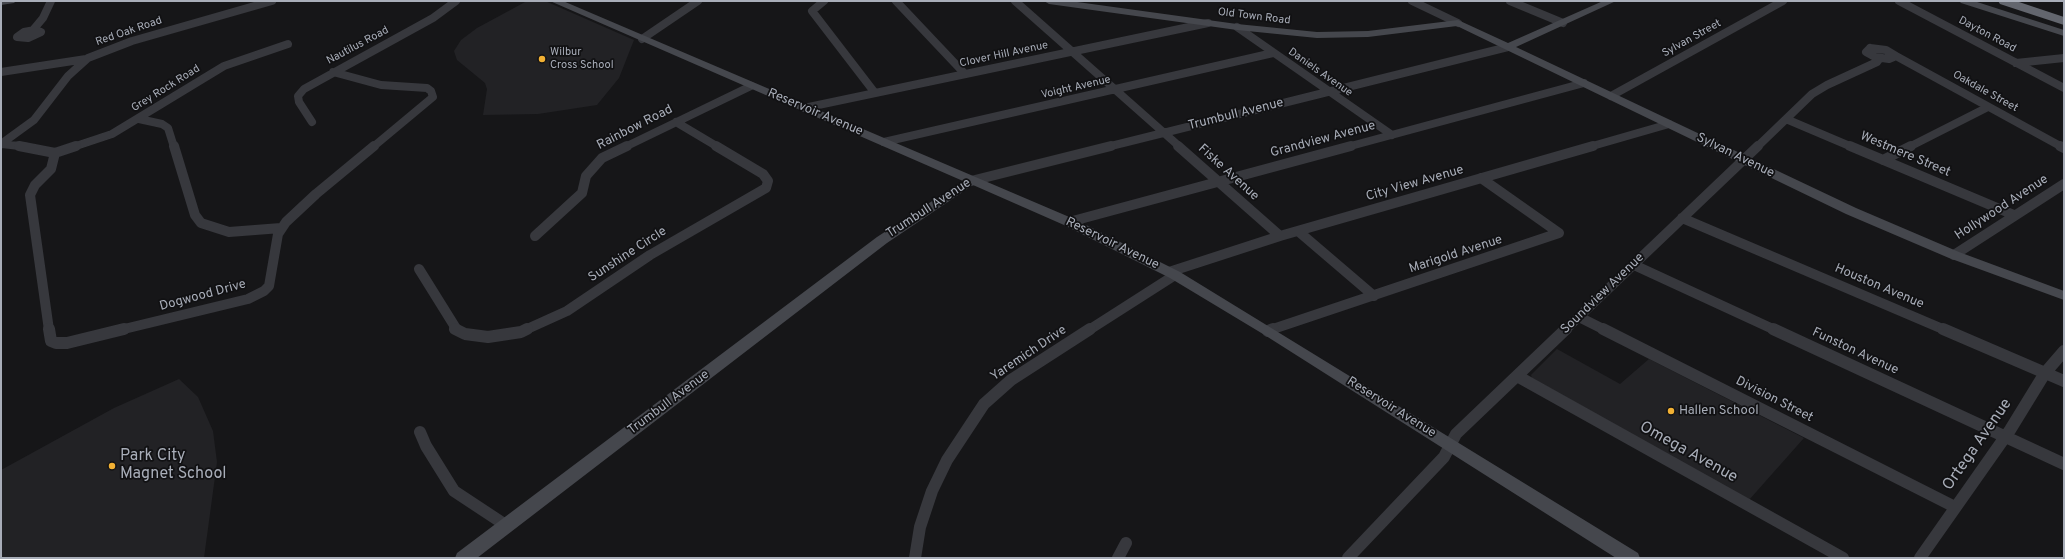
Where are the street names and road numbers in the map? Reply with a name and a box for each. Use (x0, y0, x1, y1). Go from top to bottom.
street label: Old Town Road (1217, 6, 1291, 28)
street label: Red Oak Road (94, 14, 164, 50)
street label: Dayton Road (1956, 14, 2018, 56)
street label: Sylvan Street (1660, 17, 1724, 61)
street label: Nautilus Road (325, 24, 391, 68)
street label: Clover Hill Avenue (959, 39, 1049, 71)
street label: Daniels Avenue (1285, 46, 1355, 100)
street label: Grey Rock Road (129, 63, 203, 115)
street label: Oakdale Street (1950, 69, 2020, 115)
street label: Voight Avenue (1040, 74, 1112, 102)
street label: Reservoir Avenue (765, 86, 865, 140)
street label: Trumbull Avenue (1187, 96, 1285, 134)
street label: Rainbow Road (594, 102, 676, 154)
street label: Grandview Avenue (1269, 118, 1377, 162)
street label: Westmere Street (1857, 129, 1953, 181)
street label: Sylvan Avenue (1693, 130, 1777, 182)
street label: Fiske Avenue (1194, 142, 1262, 204)
street label: City View Avenue (1364, 163, 1466, 205)
street label: Hollywood Avenue (1952, 172, 2052, 244)
street label: Trumbull Avenue (884, 176, 974, 242)
street label: Reservoir Avenue (1063, 215, 1161, 273)
street label: Sunshine Circle (586, 224, 670, 286)
street label: Marigold Avenue (1407, 233, 1505, 277)
street label: Soundview Avenue (1558, 250, 1648, 338)
street label: Houston Avenue (1832, 261, 1926, 313)
street label: Dogwood Drive (158, 277, 248, 315)
street label: Yaremich Drive (988, 323, 1070, 385)
street label: Funston Avenue (1809, 325, 1901, 379)
street label: Trumbull Avenue (625, 367, 713, 439)
street label: Reservoir Avenue (1344, 374, 1438, 442)
street label: Division Street (1733, 374, 1815, 426)
street label: Ortega Avenue (1939, 395, 2017, 495)
street label: Omega Avenue (1636, 418, 1740, 488)

